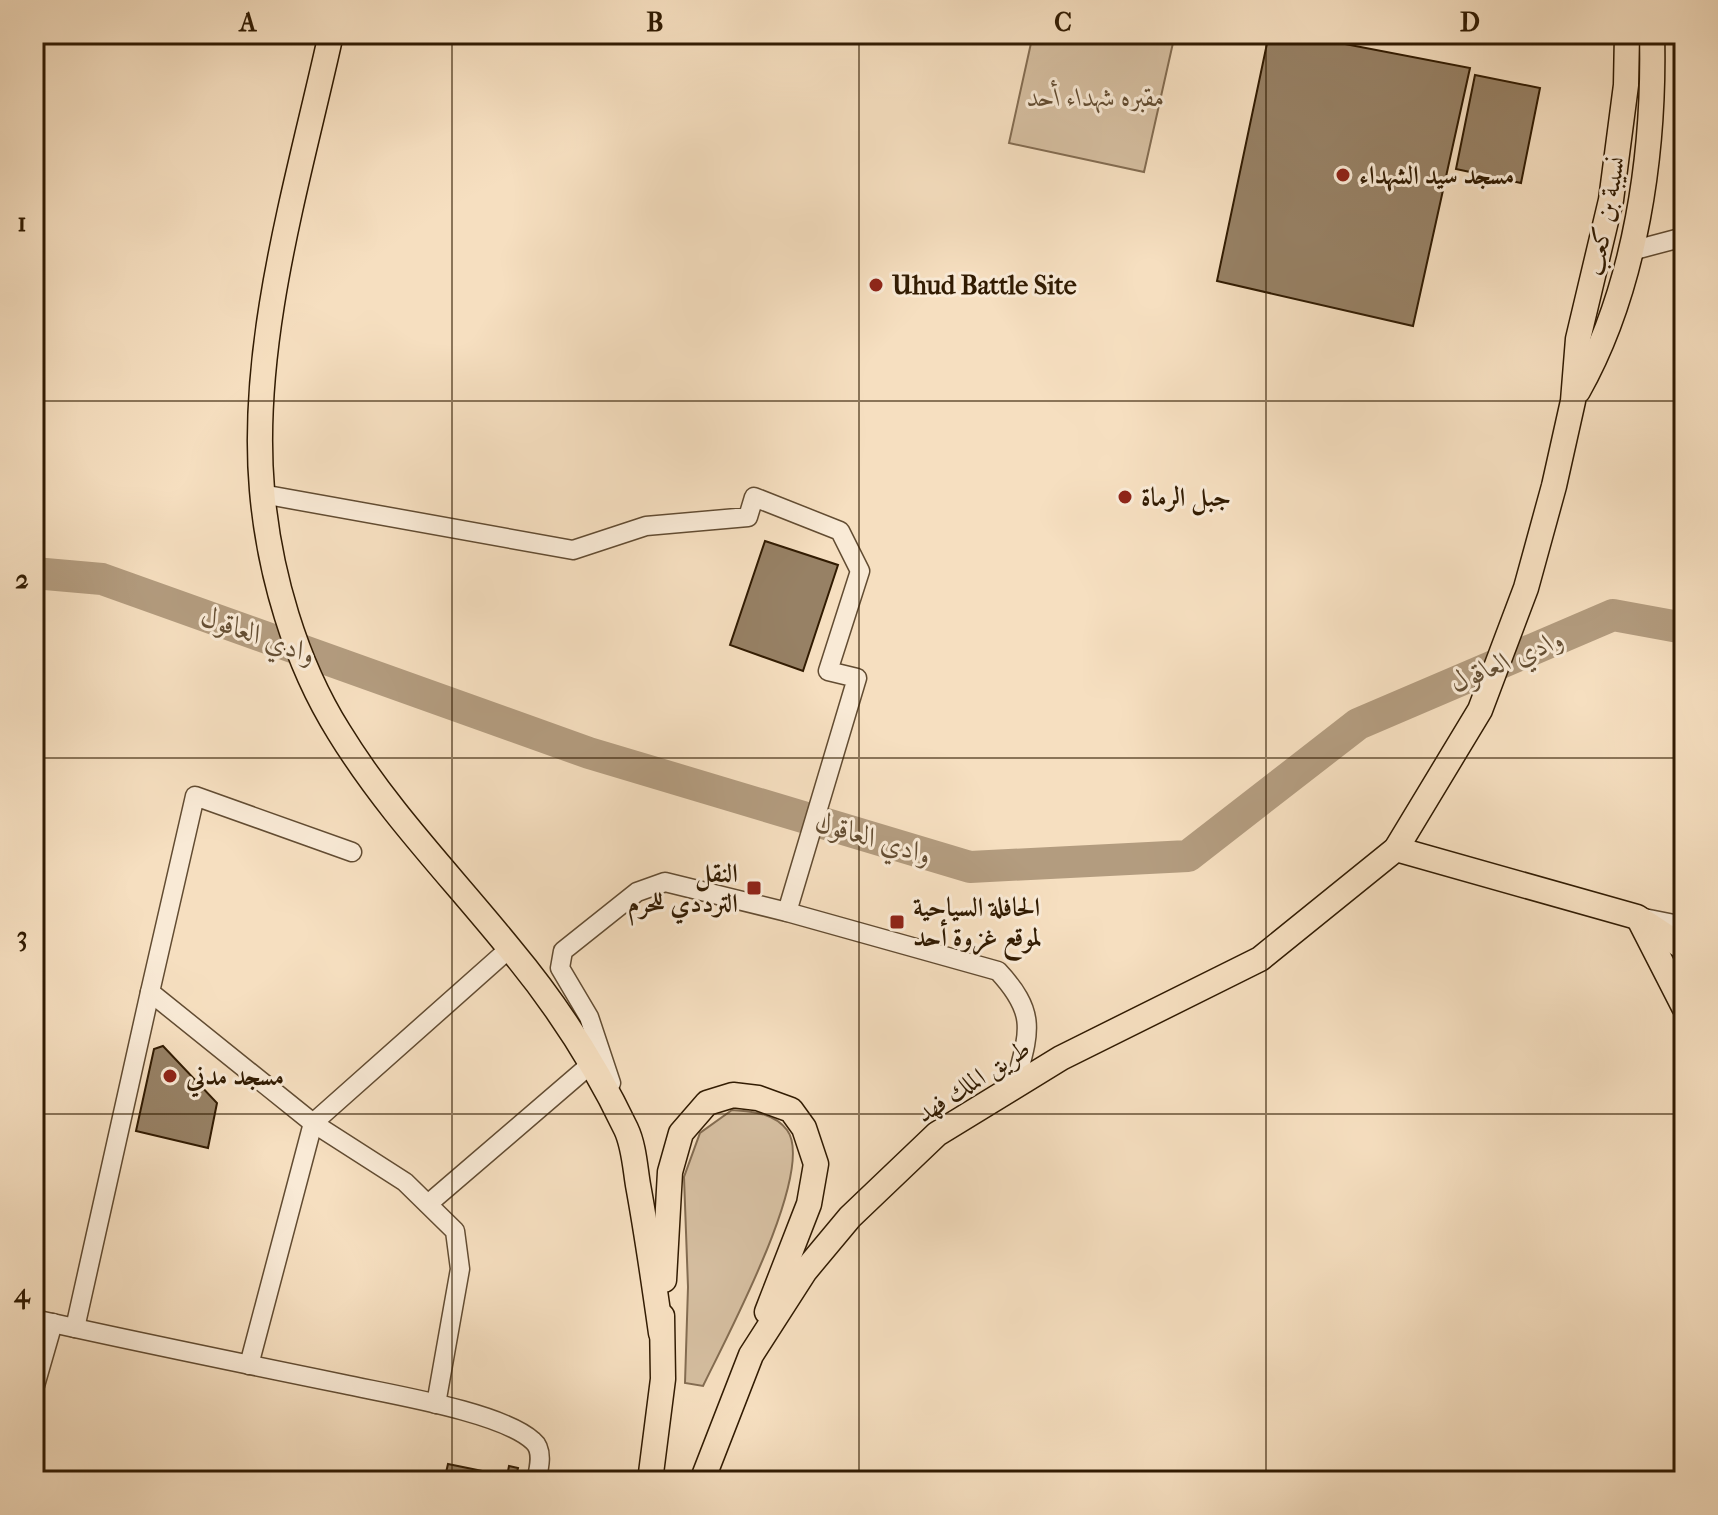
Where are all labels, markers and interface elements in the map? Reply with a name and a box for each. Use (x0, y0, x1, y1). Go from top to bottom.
text: A (238, 7, 258, 38)
text: B (647, 7, 664, 38)
text: C (1054, 7, 1072, 38)
text: D (1460, 7, 1480, 38)
park label: مقبره شهداء أحد (1027, 80, 1165, 114)
street label: نسيبة بن كعب (1578, 154, 1633, 279)
place label: مسجد سيد الشهداء (1359, 160, 1514, 192)
marker: مسجد سيد الشهداء (1334, 166, 1352, 184)
text: 1 (17, 207, 27, 238)
place label: Uhud Battle Site (891, 270, 1077, 301)
marker: Uhud Battle Site (867, 276, 885, 294)
place label: جبل الرماة (1141, 482, 1231, 516)
marker: جبل الرماة (1116, 488, 1134, 506)
text: 2 (15, 564, 29, 595)
water label: وادي العاقول (195, 599, 321, 677)
water label: وادي العاقول (1445, 621, 1571, 704)
water label: وادي العاقول (810, 805, 936, 877)
place label: النقل الترددي للحرم (628, 858, 738, 926)
marker: النقل الترددي للحرم (745, 879, 763, 897)
place label: الحافلة السياحية لموقع غزوة أحد (913, 892, 1042, 961)
marker: الحافلة السياحية لموقع غزوة أحد (888, 913, 906, 931)
text: 3 (17, 921, 27, 952)
street label: طريق الملك فهد (910, 1033, 1036, 1130)
place label: مسجد مدني (185, 1061, 284, 1098)
marker: مسجد مدني (161, 1067, 179, 1085)
text: 4 (13, 1278, 31, 1310)

